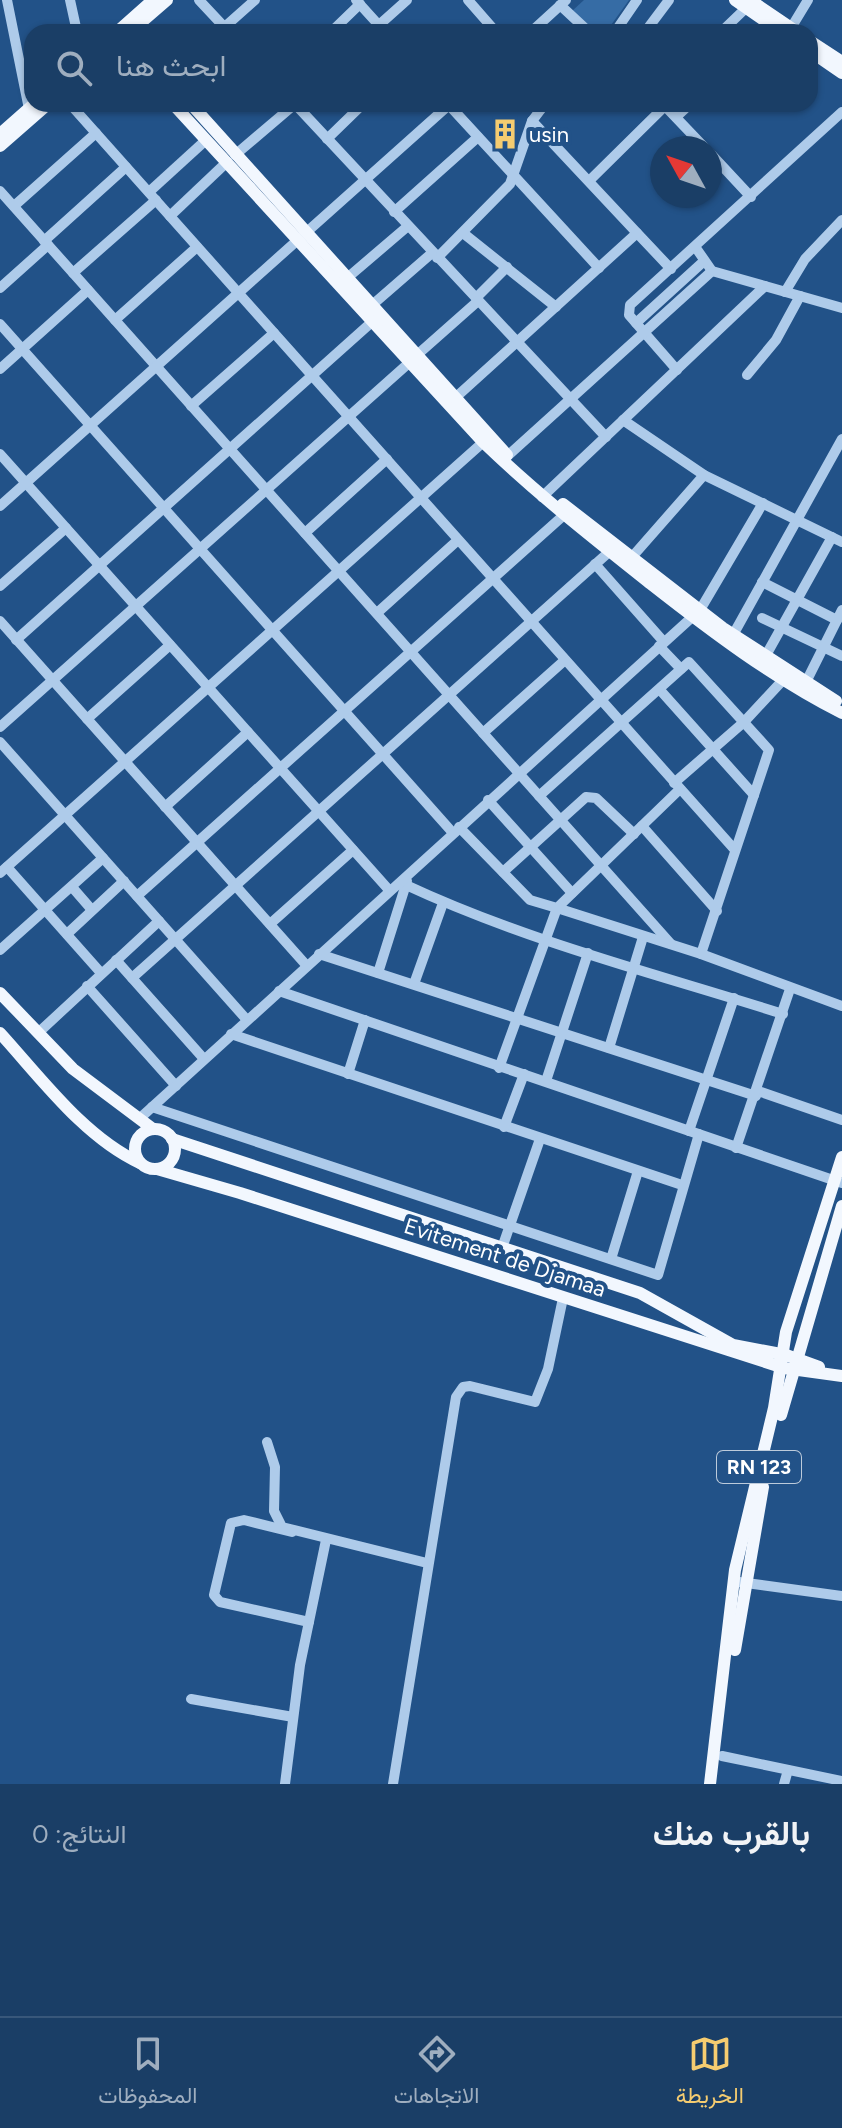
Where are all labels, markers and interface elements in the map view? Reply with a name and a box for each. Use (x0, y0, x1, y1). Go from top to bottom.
search box (24, 24, 818, 112)
icon: search (52, 46, 96, 90)
text: ابحث هنا (116, 47, 226, 84)
building icon: usin (488, 117, 522, 151)
place label: usin (529, 121, 569, 148)
north arrow (650, 136, 722, 208)
street label: Evitement de Djamaa (401, 1212, 609, 1303)
road number: RN 123 (717, 1451, 801, 1483)
text: بالقرب منك (653, 1813, 810, 1854)
text: النتائج: 0 (32, 1818, 127, 1850)
tab: المحفوظات (98, 2032, 197, 2115)
tab: الاتجاهات (394, 2032, 479, 2115)
tab: الخريطة (676, 2032, 744, 2115)

